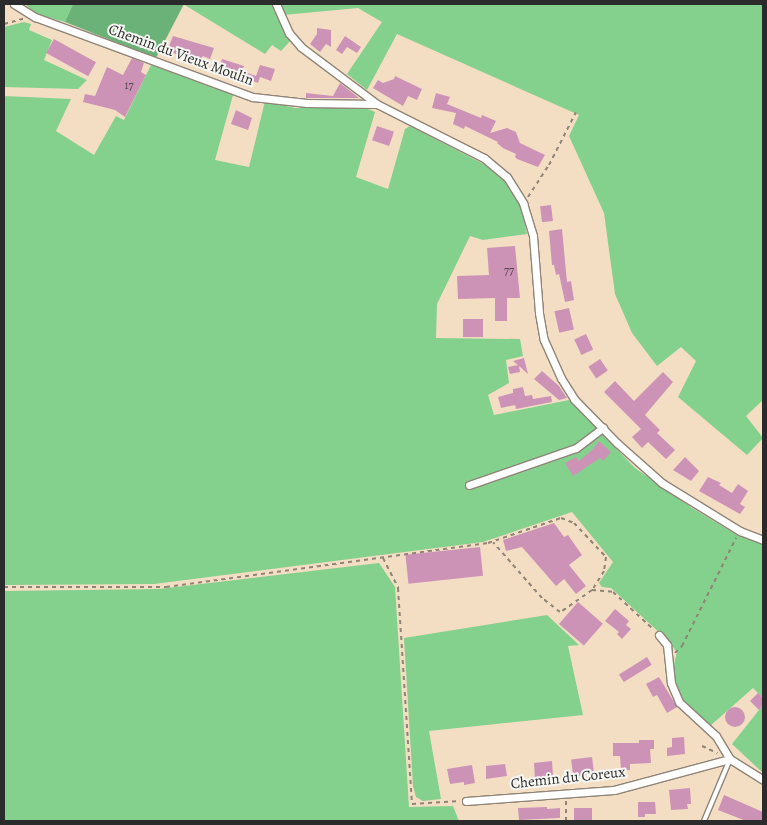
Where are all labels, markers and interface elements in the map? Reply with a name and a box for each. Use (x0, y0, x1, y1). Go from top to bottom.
street label: Chemin du Vieux Moulin (106, 20, 256, 90)
house number: 17 (124, 79, 134, 93)
house number: 77 (504, 264, 514, 278)
street label: Chemin du Coreux (510, 763, 626, 793)

